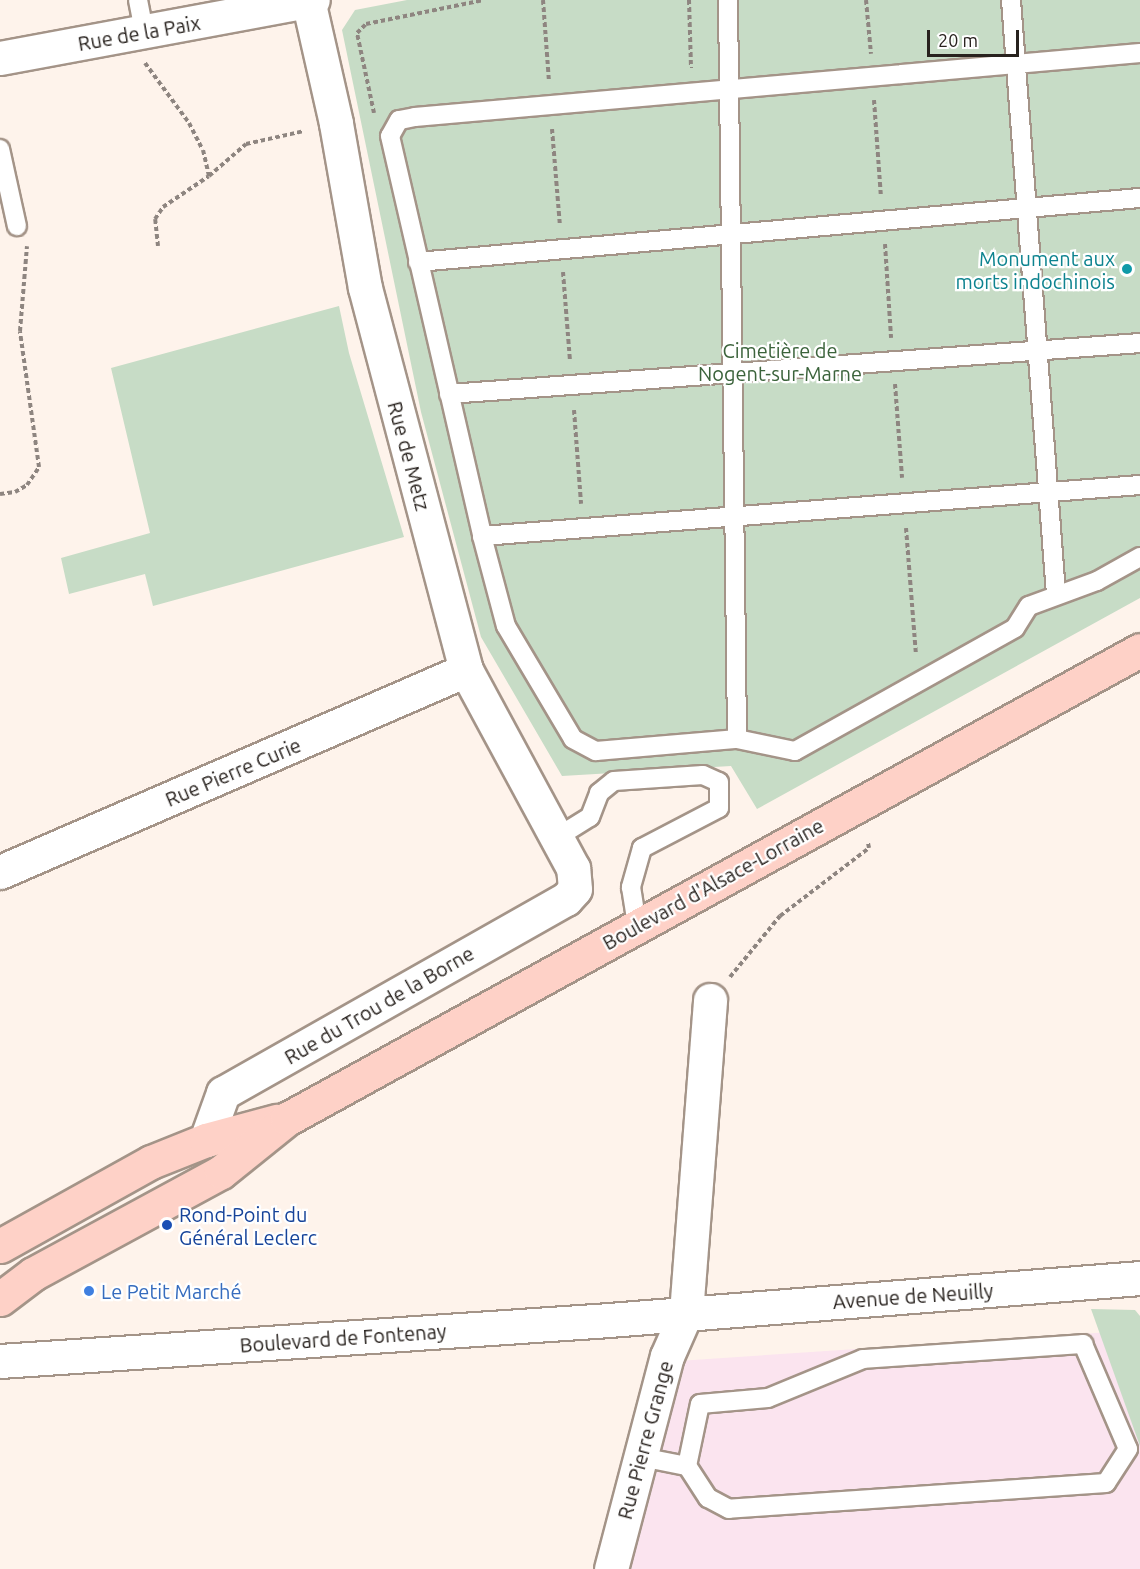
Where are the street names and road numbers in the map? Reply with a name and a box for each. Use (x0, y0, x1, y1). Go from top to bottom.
street label: Rue de la Paix (76, 10, 202, 56)
street label: Rue de Metz (383, 399, 435, 513)
street label: Rue Pierre Curie (162, 733, 304, 811)
street label: Boulevard d'Alsace-Lorraine (598, 813, 828, 955)
street label: Rue du Trou de la Borne (280, 941, 478, 1069)
street label: Avenue de Neuilly (832, 1278, 994, 1314)
street label: Boulevard de Fontenay (239, 1319, 447, 1357)
street label: Rue Pierre Grange (612, 1358, 678, 1522)

